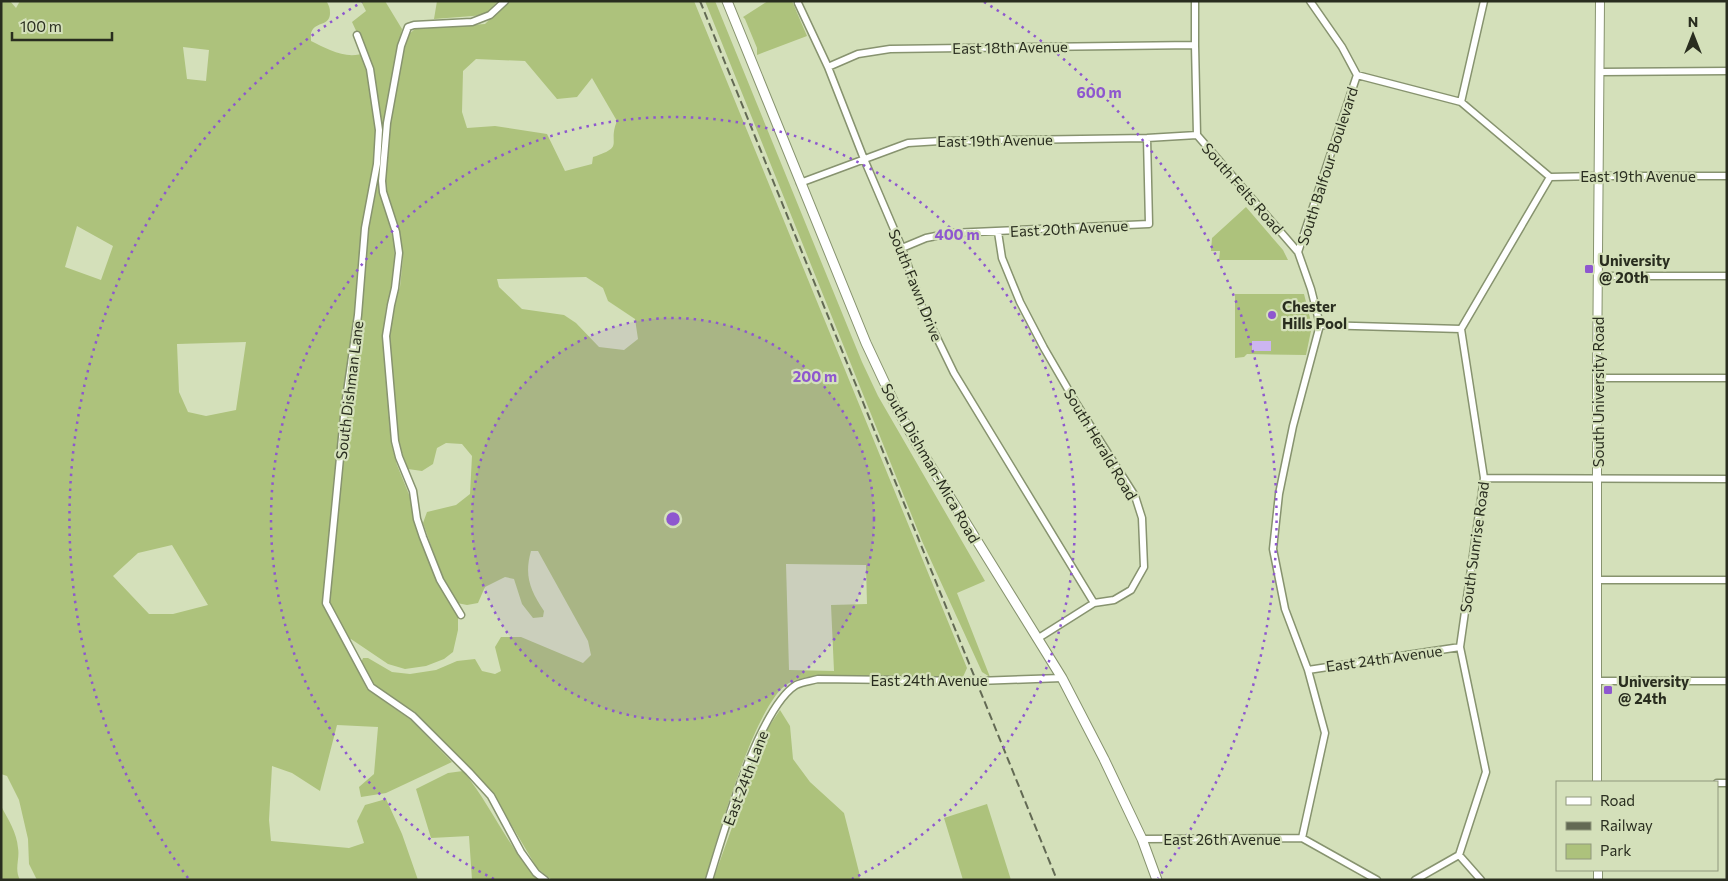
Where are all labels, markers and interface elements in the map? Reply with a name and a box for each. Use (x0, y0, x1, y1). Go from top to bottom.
scale bar (12, 10, 112, 42)
north arrow (1668, 10, 1718, 60)
text: N (1688, 13, 1698, 30)
text: 100 m (20, 17, 62, 35)
street label: East 18th Avenue (952, 37, 1068, 57)
text: 600 m (1076, 83, 1122, 101)
street label: South Balfour Boulevard (1293, 85, 1361, 247)
street label: East 19th Avenue (937, 130, 1053, 150)
street label: South Felts Road (1199, 139, 1287, 237)
street label: East 19th Avenue (1580, 167, 1696, 185)
street label: East 20th Avenue (1009, 216, 1129, 240)
text: 400 m (934, 225, 980, 243)
street label: South Fawn Drive (885, 226, 947, 344)
place label: University @ 20th (1599, 251, 1671, 286)
marker: University @ 20th (1583, 263, 1595, 275)
place label: Chester Hills Pool (1282, 297, 1347, 332)
marker: Chester Hills Pool (1266, 309, 1278, 321)
street label: South University Road (1589, 317, 1607, 467)
street label: South Dishman Lane (332, 320, 366, 460)
text: 200 m (793, 367, 837, 385)
street label: South Dishman-Mica Road (878, 380, 984, 546)
street label: South Herald Road (1061, 385, 1141, 503)
street label: South Sunrise Road (1456, 480, 1492, 614)
centre of rings (664, 510, 682, 528)
street label: East 24th Avenue (1325, 641, 1443, 675)
street label: East 24th Avenue (870, 671, 988, 689)
place label: University @ 24th (1618, 672, 1690, 707)
marker: University @ 24th (1602, 684, 1614, 696)
street label: East 24th Lane (719, 728, 771, 828)
legend (1556, 781, 1718, 871)
text: Road (1600, 791, 1635, 809)
text: Railway (1600, 816, 1653, 834)
street label: East 26th Avenue (1163, 830, 1281, 848)
text: Park (1600, 841, 1631, 859)

